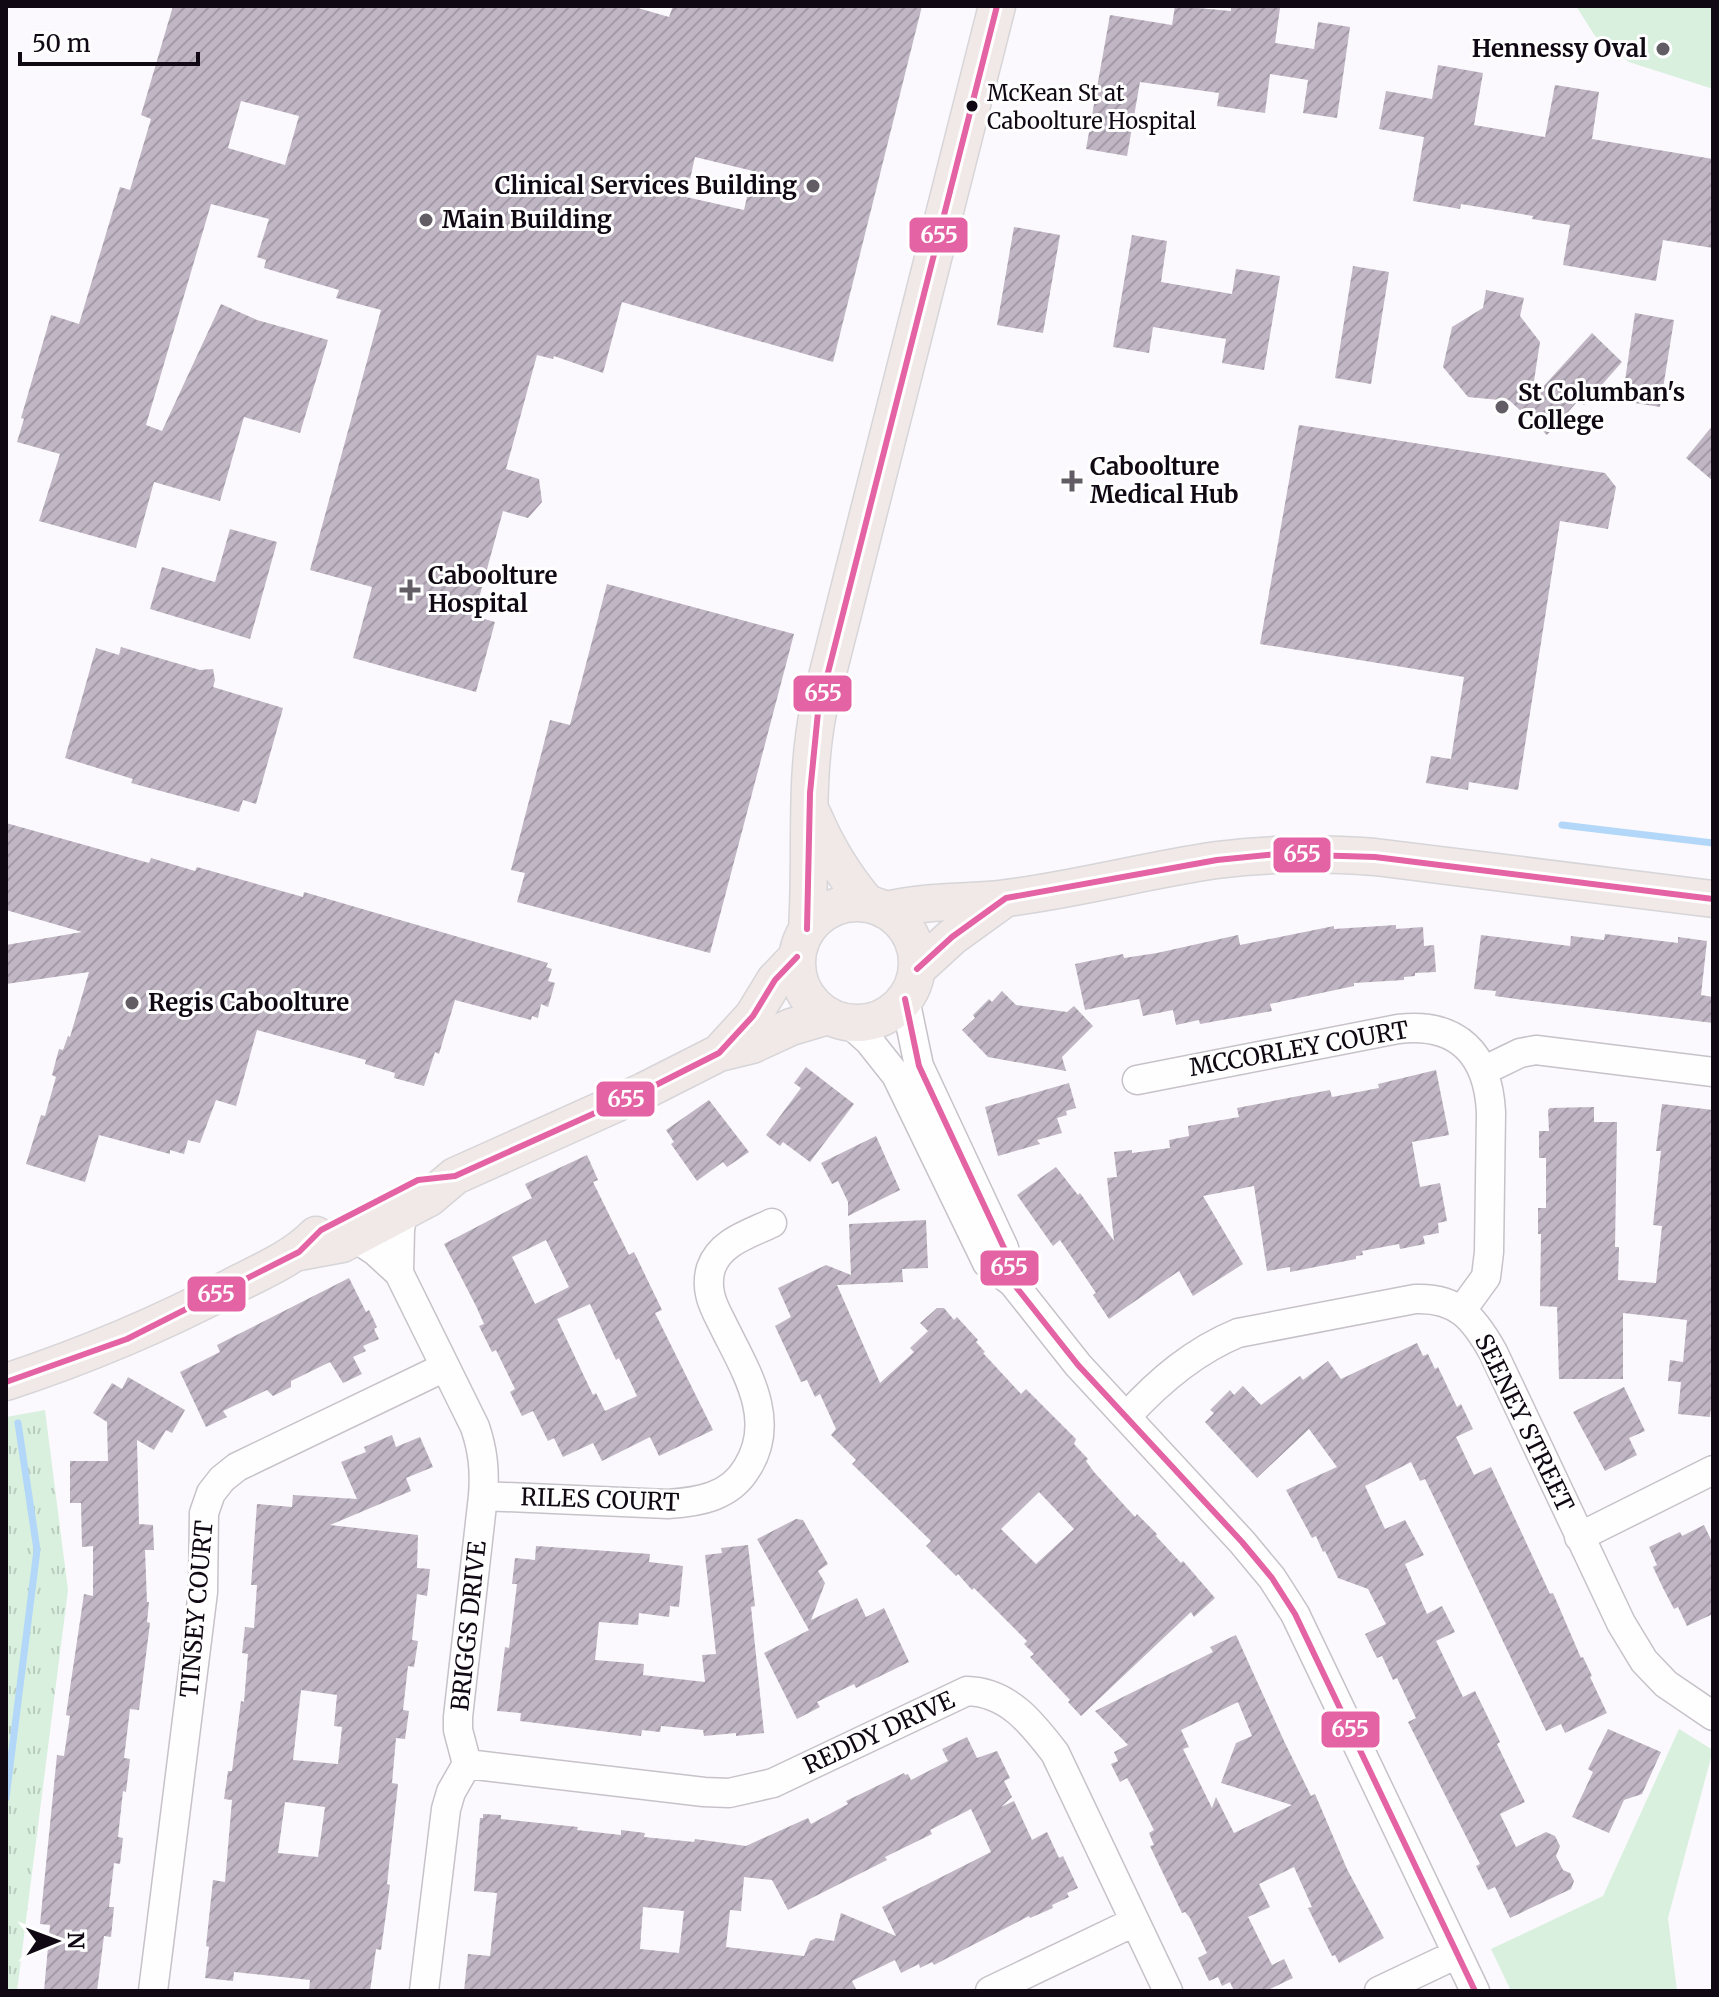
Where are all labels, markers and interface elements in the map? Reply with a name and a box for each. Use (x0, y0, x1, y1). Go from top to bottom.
scale bar (20, 16, 198, 66)
text: 50 m (32, 28, 91, 59)
place label: Hennessy Oval (1472, 33, 1647, 64)
marker: Hennessy Oval (1654, 40, 1672, 58)
place label: McKean St at Caboolture Hospital (987, 79, 1197, 135)
marker: McKean St at Caboolture Hospital (964, 98, 980, 114)
place label: Clinical Services Building (495, 170, 797, 201)
marker: Clinical Services Building (804, 177, 822, 195)
place label: Main Building (442, 204, 612, 235)
marker: Main Building (417, 211, 435, 229)
line badge: 655 (908, 216, 969, 254)
text: 655 (920, 221, 958, 249)
place label: St Columban's College (1518, 377, 1685, 436)
marker: St Columban's College (1493, 398, 1511, 416)
place label: Caboolture Medical Hub (1090, 451, 1238, 510)
marker: Caboolture Medical Hub (1061, 470, 1083, 492)
place label: Caboolture Hospital (428, 560, 558, 619)
marker: Caboolture Hospital (399, 579, 421, 601)
line badge: 655 (792, 674, 853, 713)
text: 655 (804, 679, 842, 707)
line badge: 655 (1272, 836, 1332, 874)
text: 655 (1283, 840, 1321, 868)
place label: Regis Caboolture (148, 987, 349, 1018)
marker: Regis Caboolture (123, 994, 141, 1012)
street label: MCCORLEY COURT (1187, 1014, 1411, 1083)
line badge: 655 (595, 1080, 656, 1118)
text: 655 (607, 1085, 645, 1113)
line badge: 655 (979, 1249, 1040, 1287)
text: 655 (990, 1253, 1028, 1281)
line badge: 655 (186, 1275, 247, 1313)
text: 655 (197, 1280, 235, 1308)
street label: SEENEY STREET (1468, 1329, 1581, 1517)
street label: RILES COURT (520, 1481, 680, 1518)
street label: TINSEY COURT (173, 1519, 220, 1699)
street label: BRIGGS DRIVE (444, 1539, 493, 1713)
street label: REDDY DRIVE (798, 1684, 960, 1781)
line badge: 655 (1320, 1710, 1381, 1749)
text: 655 (1331, 1715, 1369, 1743)
north arrow (16, 1901, 96, 1981)
text: N (62, 1932, 90, 1950)

